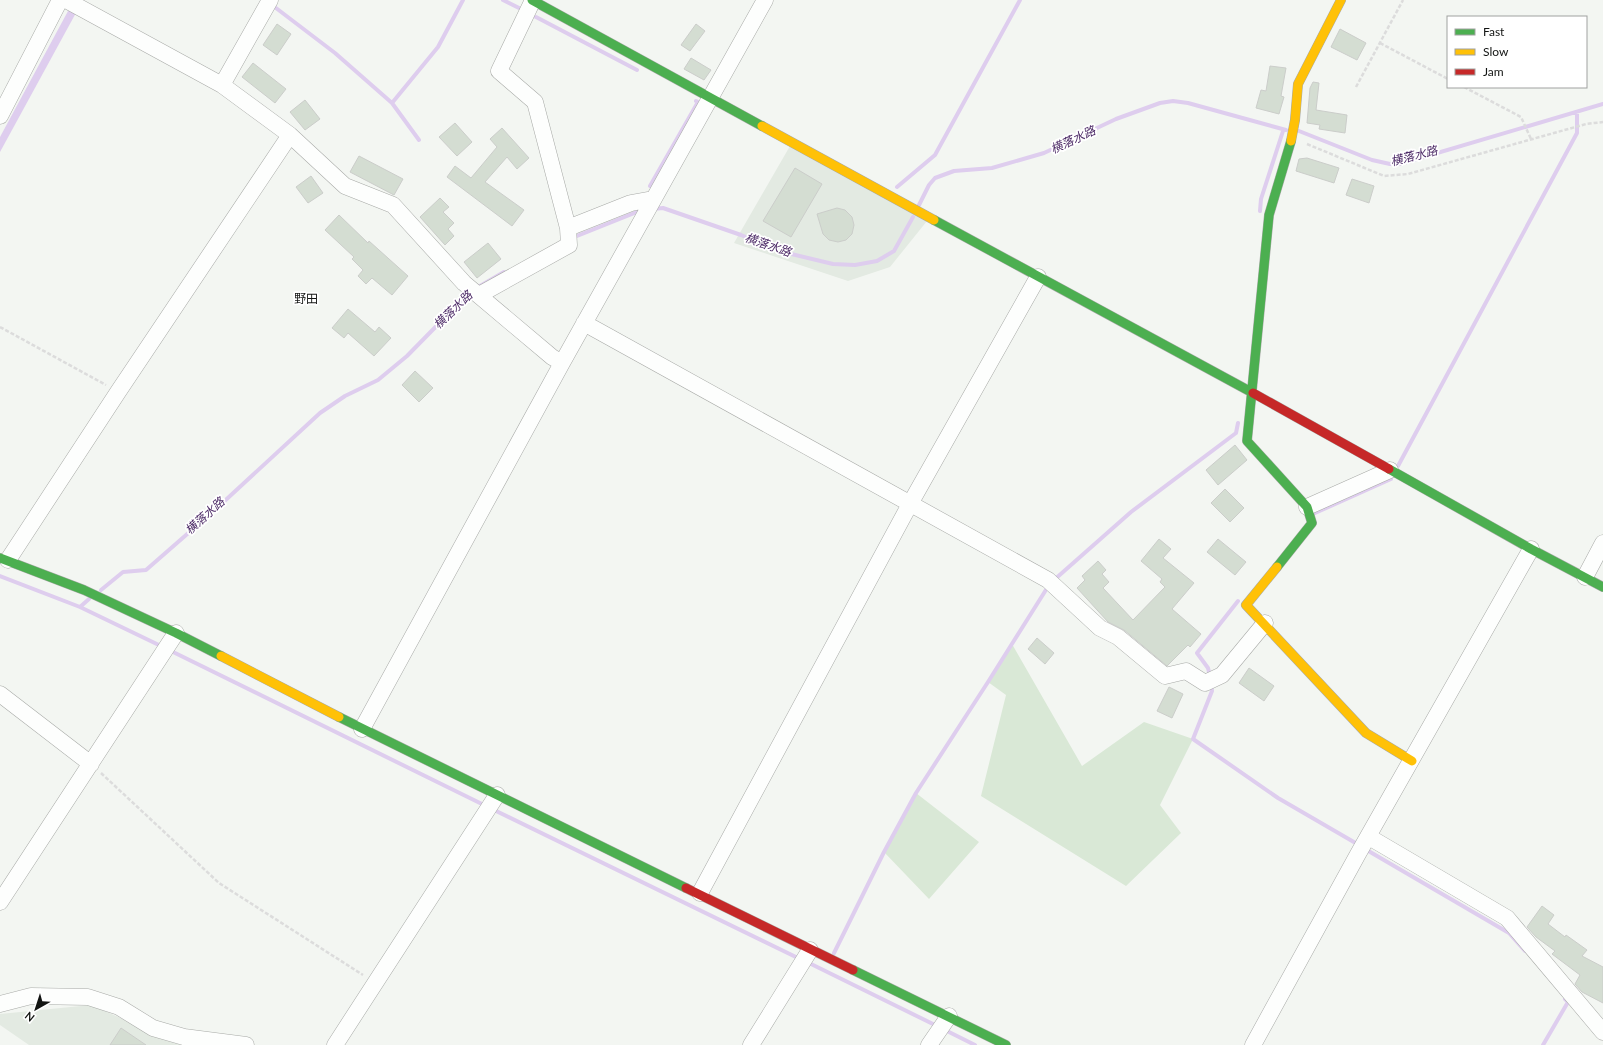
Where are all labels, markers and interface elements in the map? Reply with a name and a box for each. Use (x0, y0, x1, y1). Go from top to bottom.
legend (1447, 16, 1587, 88)
text: Fast (1483, 24, 1505, 39)
text: Slow (1483, 44, 1509, 59)
text: Jam (1483, 64, 1504, 79)
water label: 横落水路 (1048, 122, 1099, 156)
water label: 横落水路 (1389, 142, 1440, 169)
water label: 横落水路 (743, 230, 794, 260)
water label: 横落水路 (430, 287, 476, 332)
district label: 野田 (294, 291, 318, 306)
water label: 横落水路 (182, 493, 228, 537)
north arrow (16, 989, 56, 1029)
text: N (22, 1009, 37, 1025)

